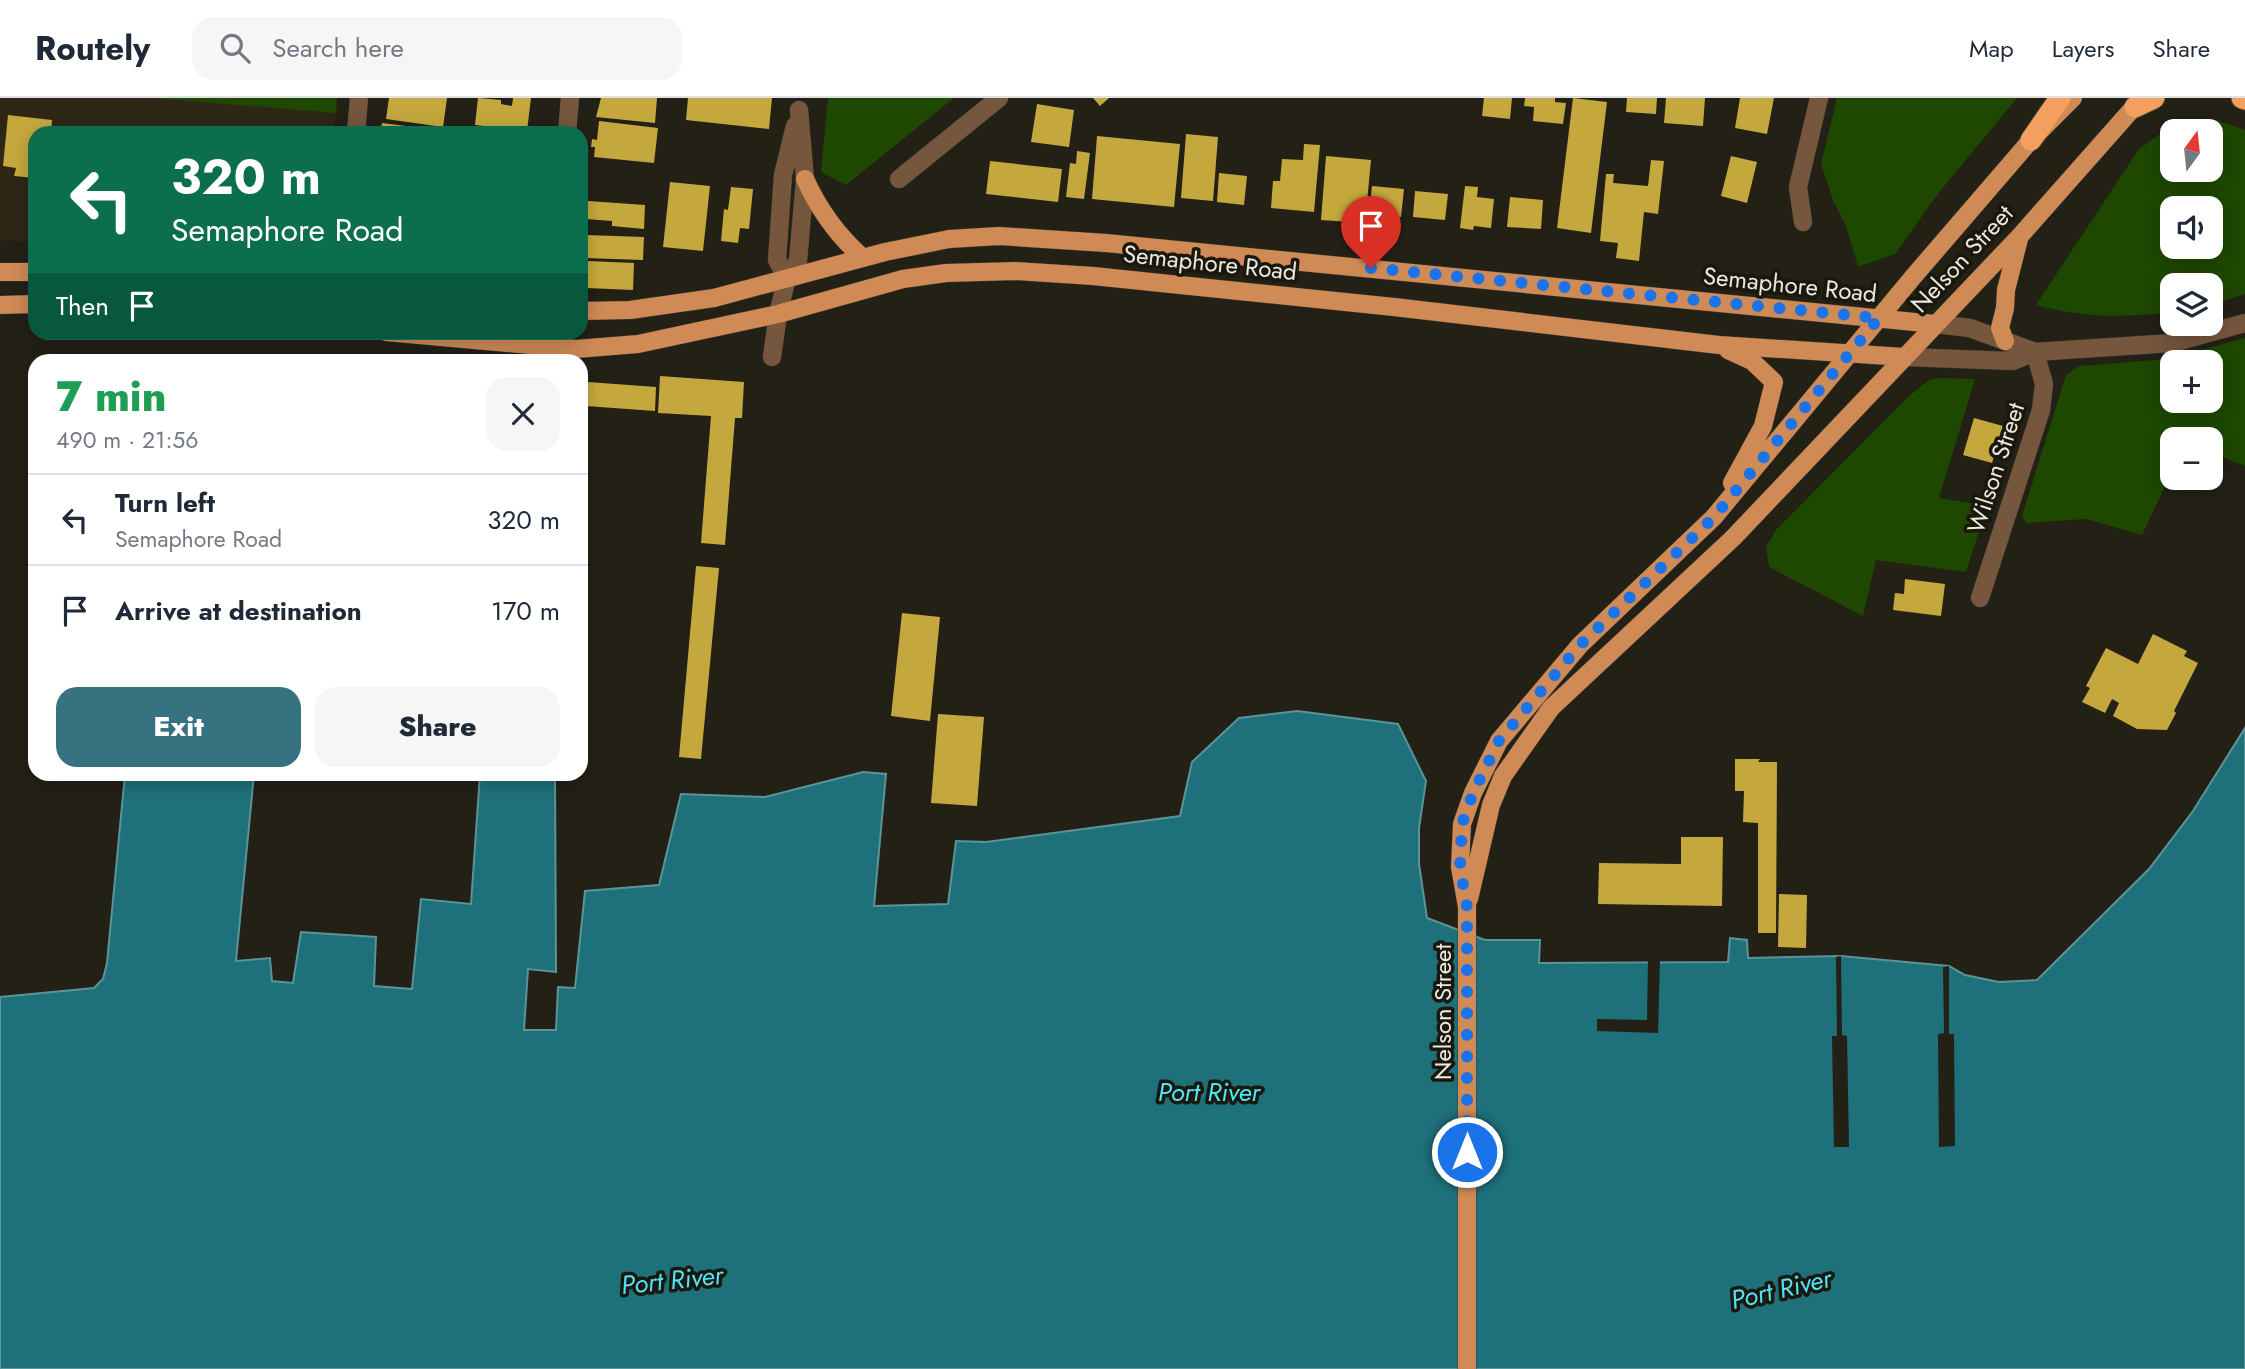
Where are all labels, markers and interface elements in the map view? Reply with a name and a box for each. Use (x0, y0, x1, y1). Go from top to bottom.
search box (192, 17, 682, 80)
text: Routely (35, 25, 150, 72)
icon: search (216, 29, 254, 67)
text: Search here (272, 29, 404, 67)
text: Map (1969, 31, 2014, 66)
text: Layers (2052, 31, 2114, 66)
text: Share (2152, 31, 2210, 66)
north arrow (2160, 119, 2222, 182)
map controls (2160, 119, 2223, 490)
text: 320 m (171, 142, 321, 212)
icon: left (56, 154, 147, 245)
pin (1341, 196, 1401, 268)
button: sound (2160, 196, 2223, 259)
street label: Nelson Street (1902, 197, 2021, 320)
text: Semaphore Road (171, 207, 403, 253)
icon: arrive (1352, 207, 1390, 245)
street label: Semaphore Road (1122, 236, 1299, 289)
street label: Semaphore Road (1702, 258, 1879, 311)
button: layers (2160, 273, 2223, 336)
text: Then (56, 287, 109, 325)
icon: arrive (123, 287, 161, 325)
button: + (2160, 350, 2223, 413)
text: 7 min (56, 366, 166, 427)
button: close (486, 377, 560, 451)
street label: Wilson Street (1958, 398, 2033, 538)
text: 490 m · 21:56 (56, 423, 199, 457)
button: − (2160, 427, 2223, 490)
text: Turn left (115, 484, 215, 522)
icon: left (56, 501, 94, 539)
text: 320 m (487, 501, 560, 539)
text: Semaphore Road (115, 522, 282, 556)
icon: arrive (56, 592, 94, 630)
text: Arrive at destination (115, 592, 362, 630)
text: 170 m (491, 592, 560, 630)
button: Exit (56, 687, 301, 767)
button: Share (315, 687, 560, 767)
street label: Nelson Street (1425, 944, 1460, 1080)
water label: Port River (1158, 1073, 1262, 1111)
position arrow (1430, 1115, 1504, 1189)
water label: Port River (619, 1256, 726, 1304)
water label: Port River (1727, 1259, 1836, 1319)

